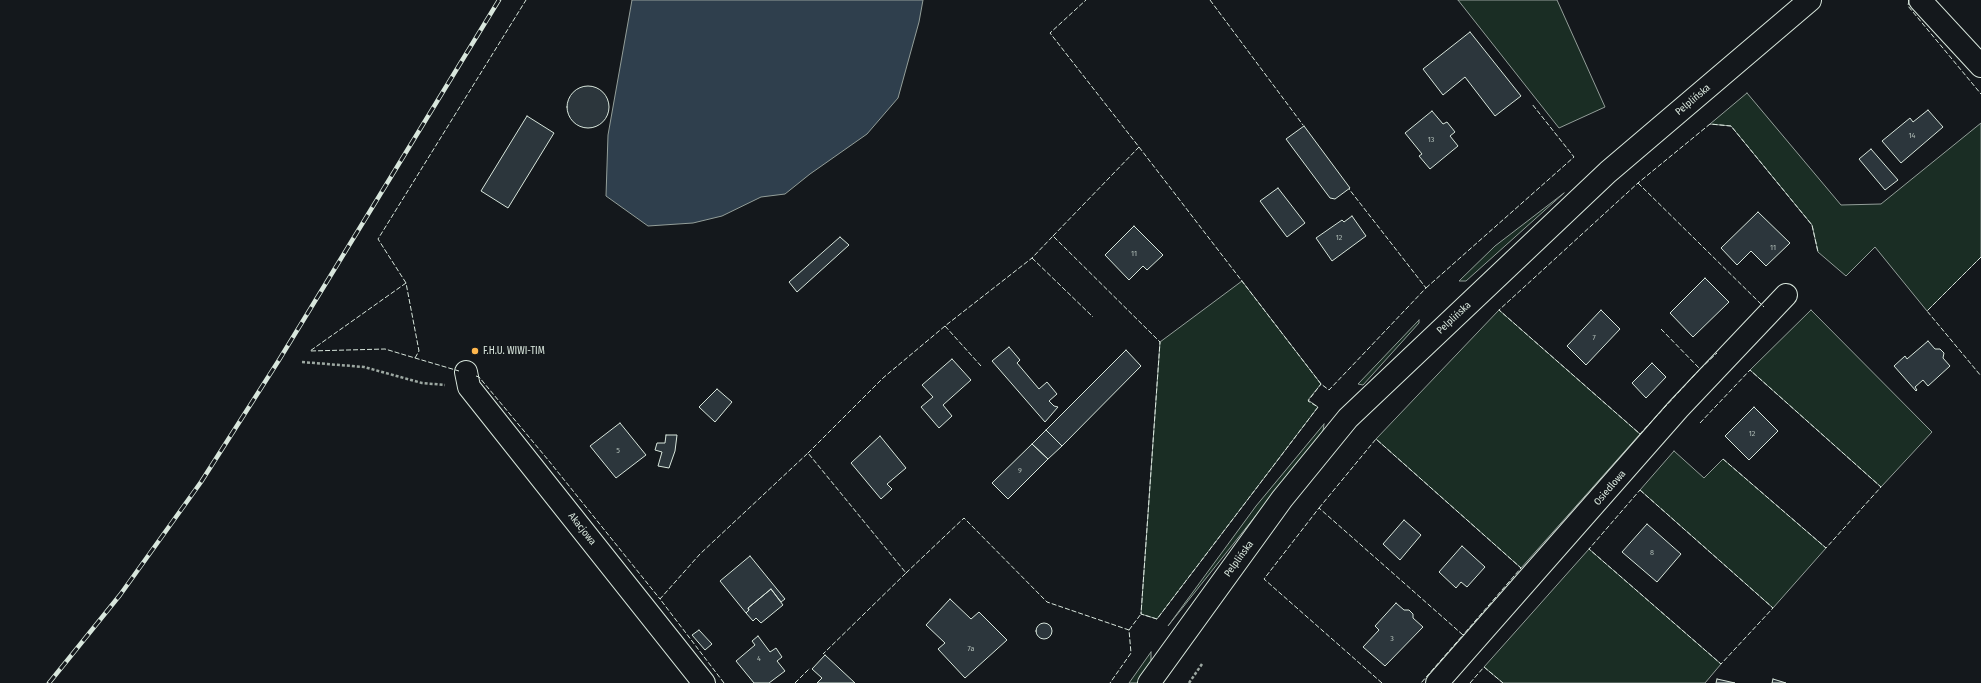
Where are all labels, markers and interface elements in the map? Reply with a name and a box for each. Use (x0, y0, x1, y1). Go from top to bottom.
street label: Pelplińska (1673, 82, 1713, 118)
house number: 14 (1909, 131, 1915, 141)
house number: 13 (1428, 135, 1434, 145)
house number: 12 (1336, 233, 1342, 243)
house number: 11 (1770, 243, 1776, 253)
house number: 11 (1131, 249, 1137, 259)
street label: Pelplińska (1435, 299, 1473, 337)
house number: 7 (1592, 333, 1596, 343)
place label: F.H.U. WIWI-TIM (483, 345, 545, 357)
marker: F.H.U. WIWI-TIM (470, 346, 480, 356)
house number: 12 (1749, 429, 1755, 439)
house number: 5 (616, 446, 620, 456)
house number: 9 (1018, 466, 1022, 476)
street label: Osiedlowa (1592, 468, 1628, 508)
street label: Akacjowa (566, 510, 598, 548)
street label: Pelplińska (1222, 539, 1256, 579)
house number: 8 (1650, 548, 1654, 558)
house number: 3 (1390, 634, 1394, 644)
house number: 7a (968, 644, 974, 654)
house number: 4 (757, 654, 761, 664)

